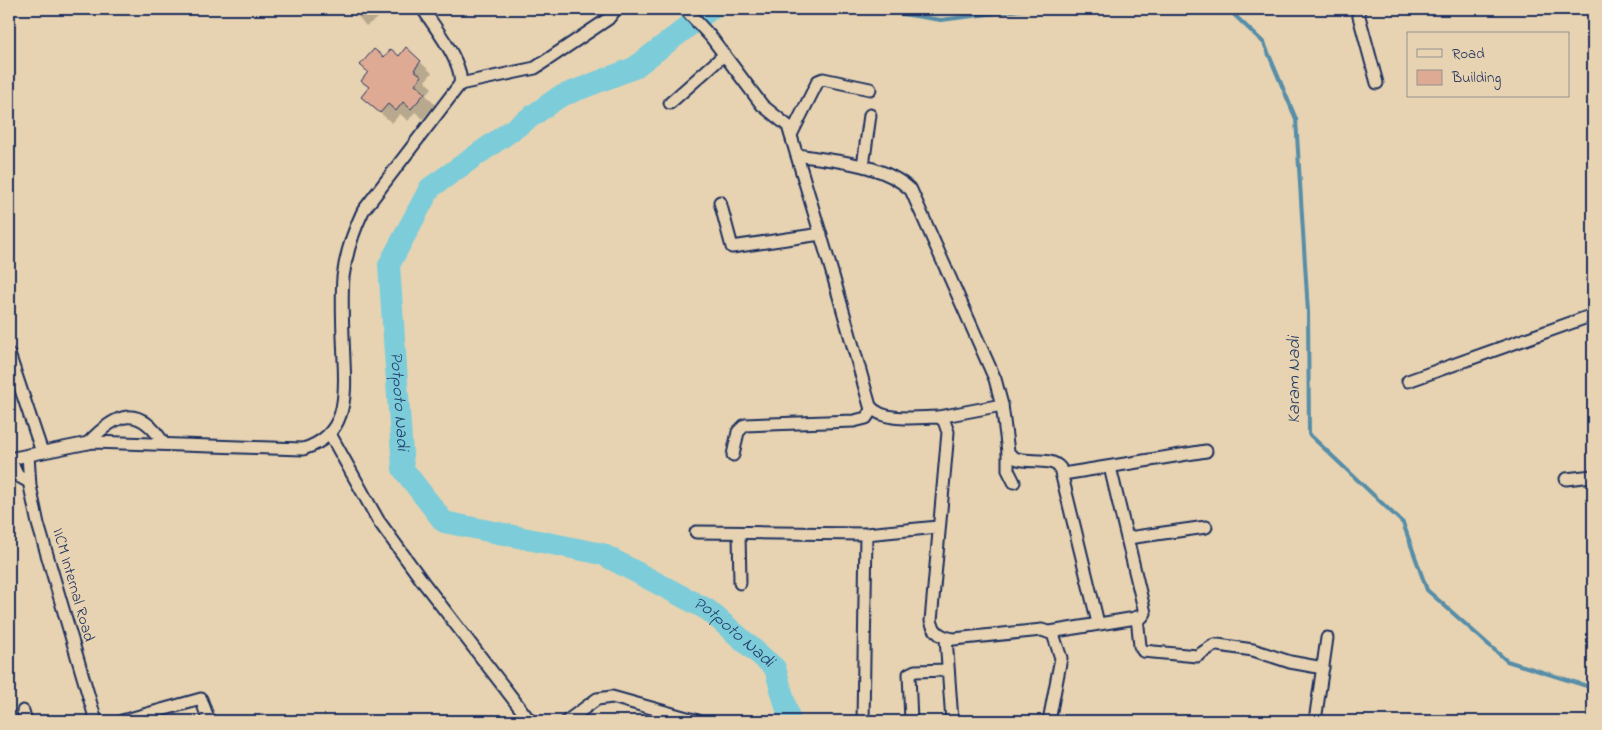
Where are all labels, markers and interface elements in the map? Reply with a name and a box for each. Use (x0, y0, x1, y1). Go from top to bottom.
legend (1407, 32, 1570, 98)
text: Road (1452, 43, 1485, 65)
text: Building (1451, 67, 1501, 90)
water label: Karam Nadi (1282, 335, 1308, 424)
water label: Potpoto Nadi (382, 351, 415, 453)
street label: IICM Internal Road (45, 525, 101, 645)
water label: Potpoto Nadi (688, 591, 781, 676)

